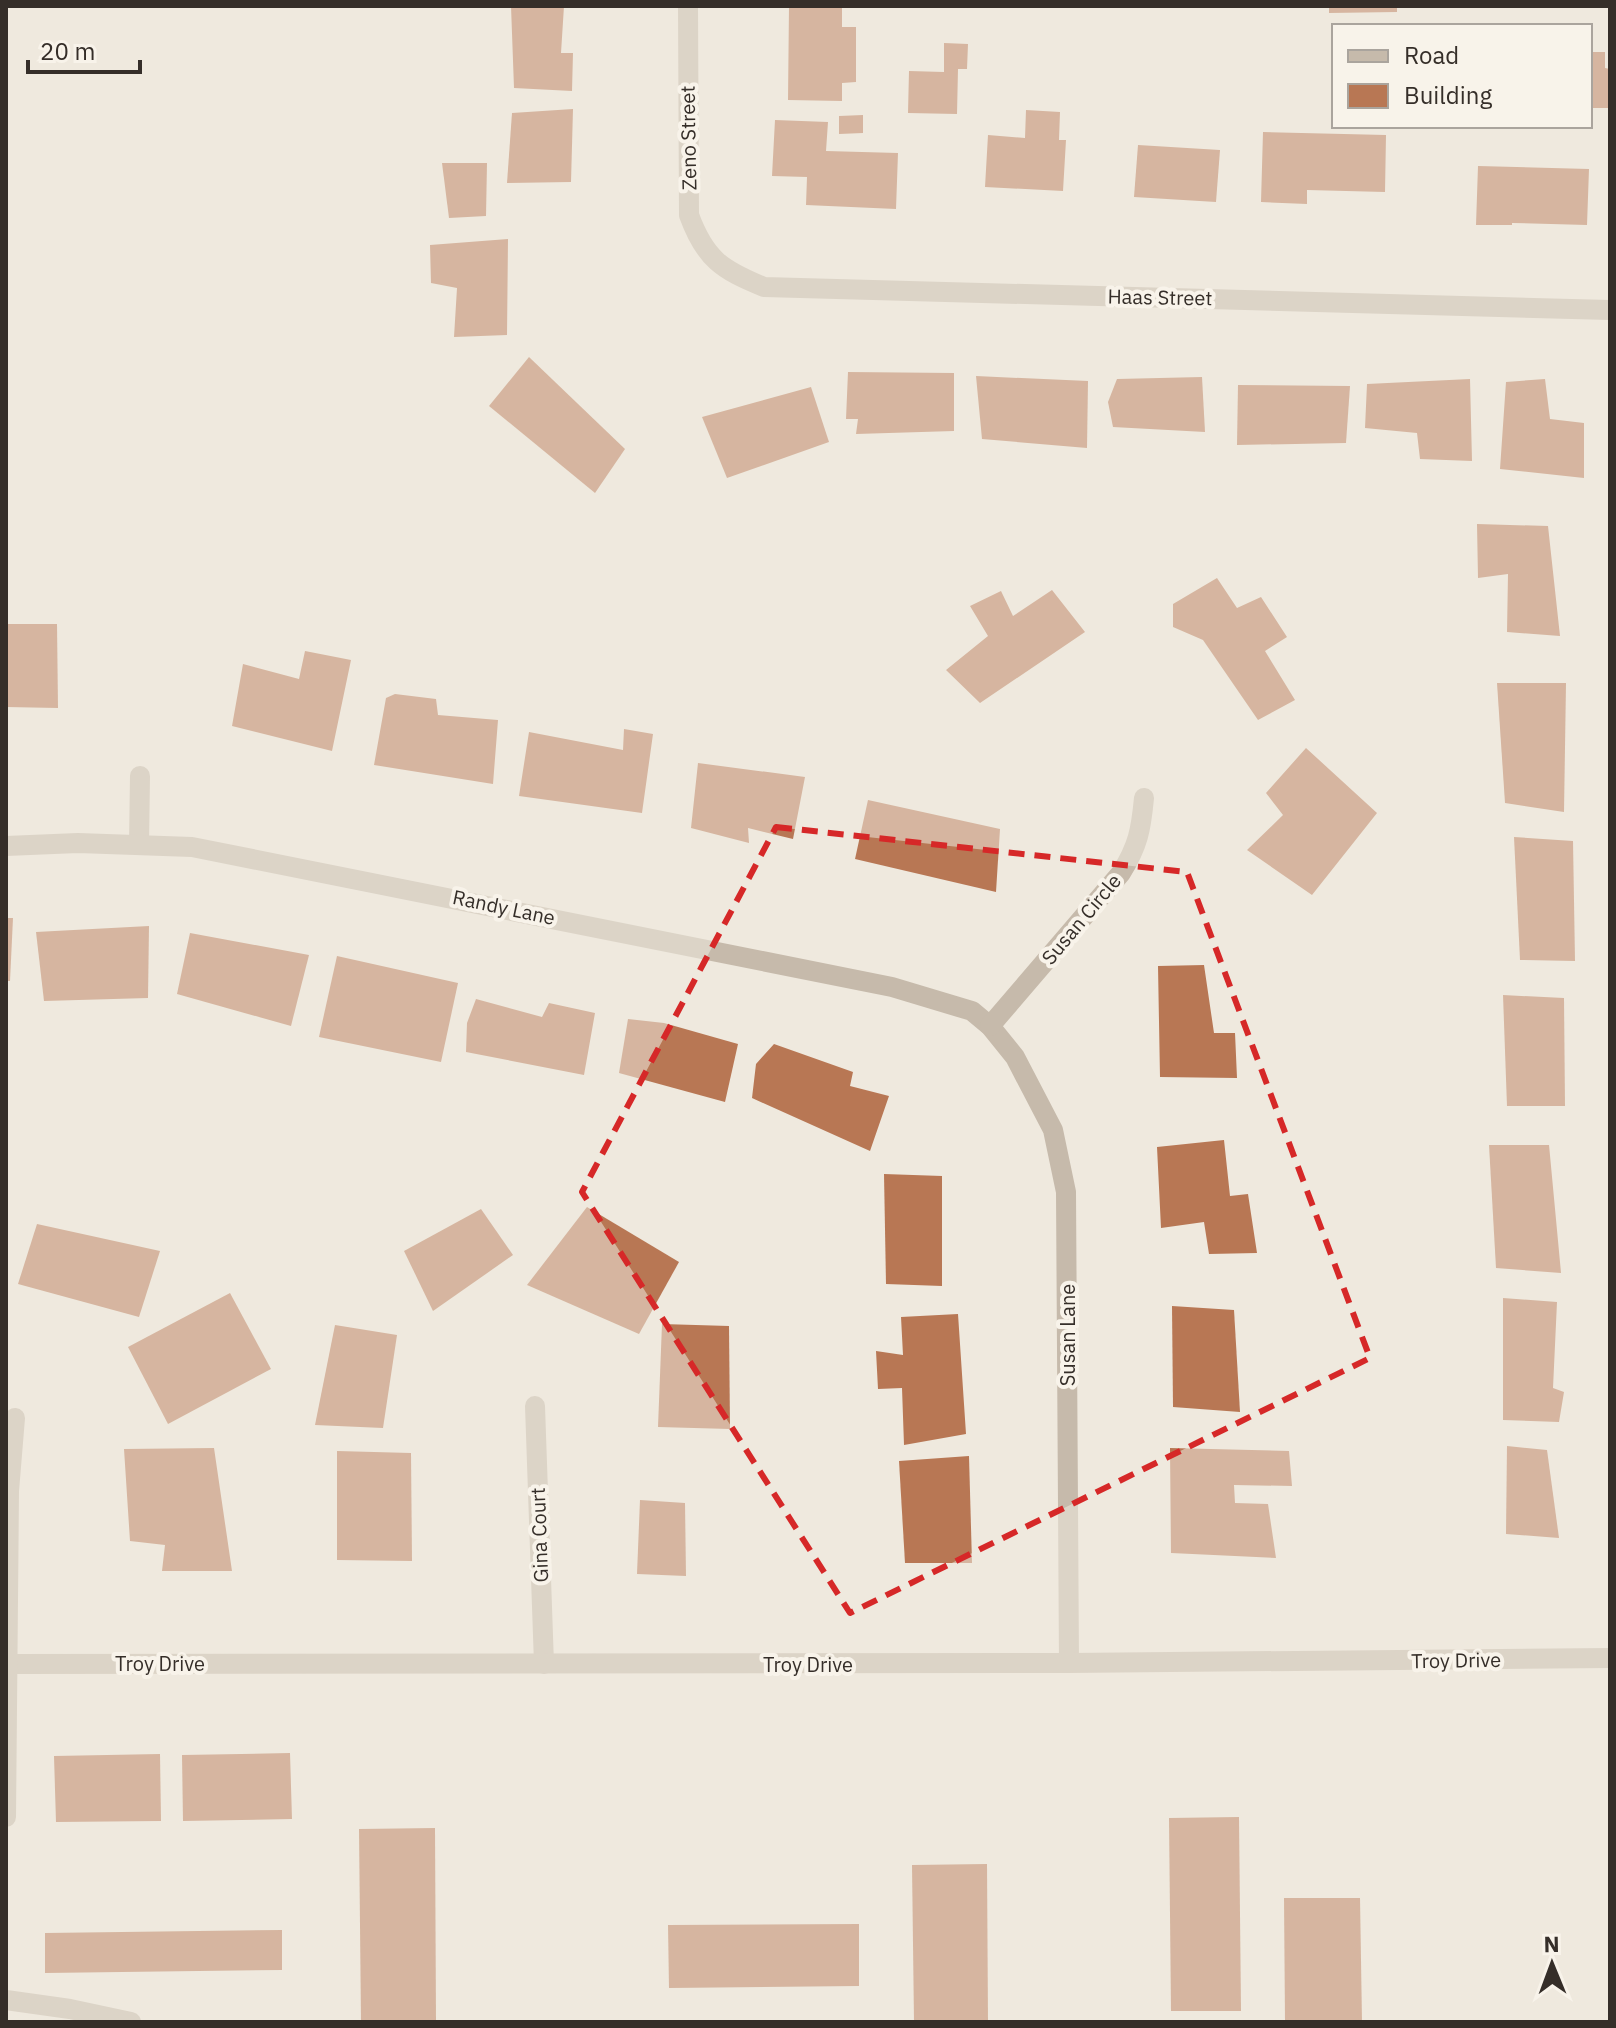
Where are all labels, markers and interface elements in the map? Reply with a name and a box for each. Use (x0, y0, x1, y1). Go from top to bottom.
scale bar (28, 24, 140, 74)
legend (1332, 24, 1592, 128)
text: 20 m (40, 35, 95, 67)
text: Road (1404, 39, 1459, 71)
text: Building (1404, 79, 1492, 111)
street label: Zeno Street (674, 85, 702, 191)
street label: Haas Street (1107, 283, 1213, 311)
street label: Susan Circle (1035, 868, 1127, 970)
street label: Randy Lane (450, 883, 558, 931)
street label: Susan Lane (1054, 1284, 1081, 1386)
street label: Gina Court (524, 1487, 554, 1583)
street label: Troy Drive (1411, 1646, 1501, 1674)
street label: Troy Drive (115, 1650, 205, 1677)
street label: Troy Drive (763, 1651, 853, 1678)
north arrow (1512, 1924, 1592, 2004)
text: N (1543, 1929, 1560, 1958)

